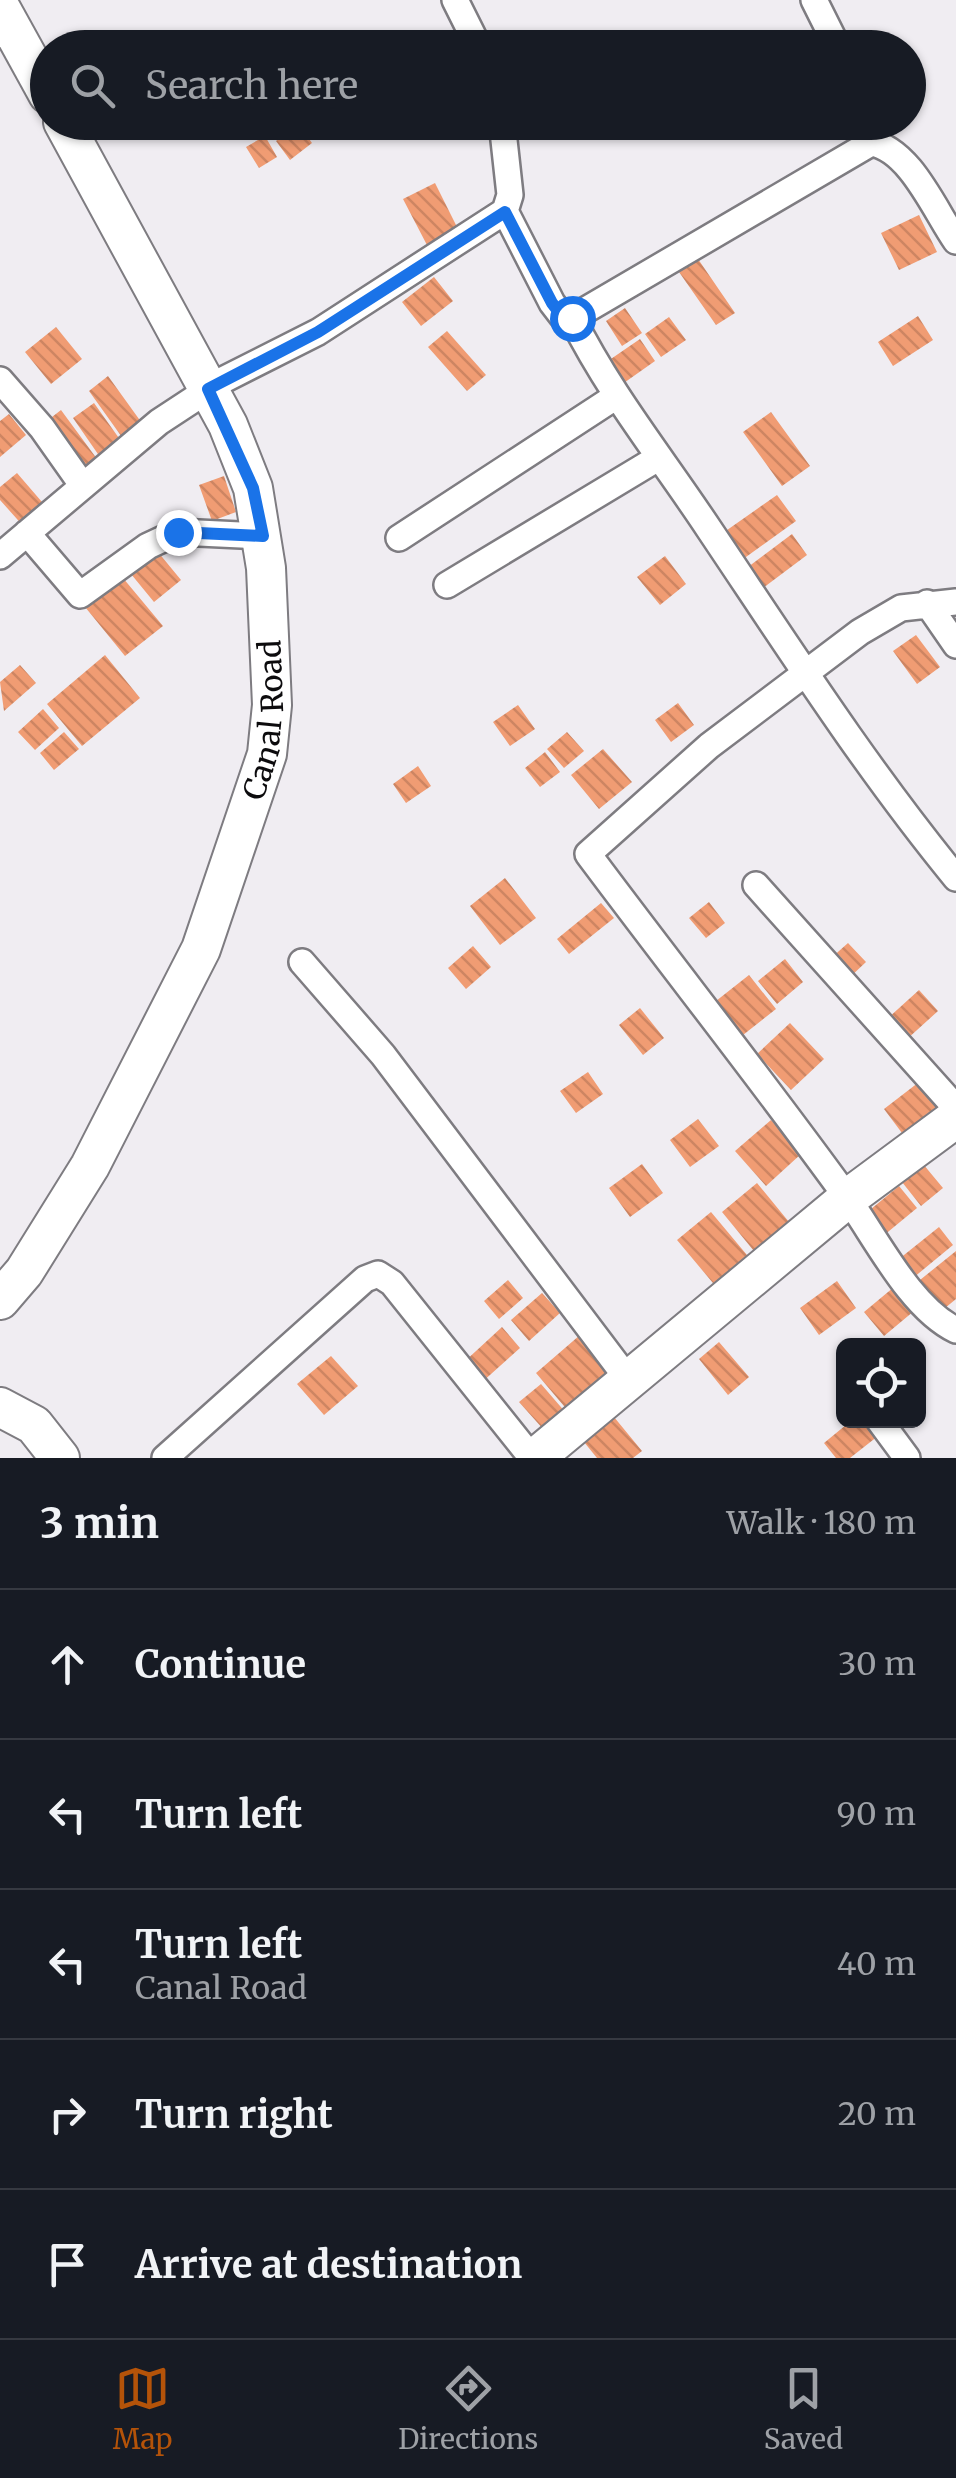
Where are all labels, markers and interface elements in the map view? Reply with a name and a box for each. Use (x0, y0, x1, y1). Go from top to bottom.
search box (30, 30, 926, 140)
icon: search (65, 58, 120, 113)
text: Search here (145, 62, 358, 109)
route start (550, 296, 596, 342)
route end (156, 510, 202, 556)
street label: Canal Road (234, 639, 291, 805)
map controls (836, 1338, 926, 1428)
button: locate (836, 1338, 926, 1428)
text: 3 min (40, 1497, 159, 1549)
text: Walk · 180 m (727, 1503, 916, 1543)
icon: ahead (40, 1637, 95, 1692)
text: Continue (135, 1641, 306, 1688)
text: 30 m (838, 1644, 916, 1684)
icon: left (40, 1787, 95, 1842)
text: Turn left (135, 1791, 302, 1838)
text: 90 m (837, 1794, 916, 1834)
text: Turn left (135, 1921, 302, 1968)
icon: left (40, 1937, 95, 1992)
text: 40 m (837, 1944, 916, 1984)
text: Canal Road (135, 1968, 307, 2008)
icon: right (40, 2087, 95, 2142)
text: Turn right (135, 2091, 333, 2138)
text: 20 m (838, 2094, 916, 2134)
icon: arrive (40, 2237, 95, 2292)
text: Arrive at destination (135, 2241, 522, 2288)
tab: Map (113, 2361, 173, 2457)
tab: Directions (398, 2361, 538, 2457)
tab: Saved (764, 2361, 843, 2457)

